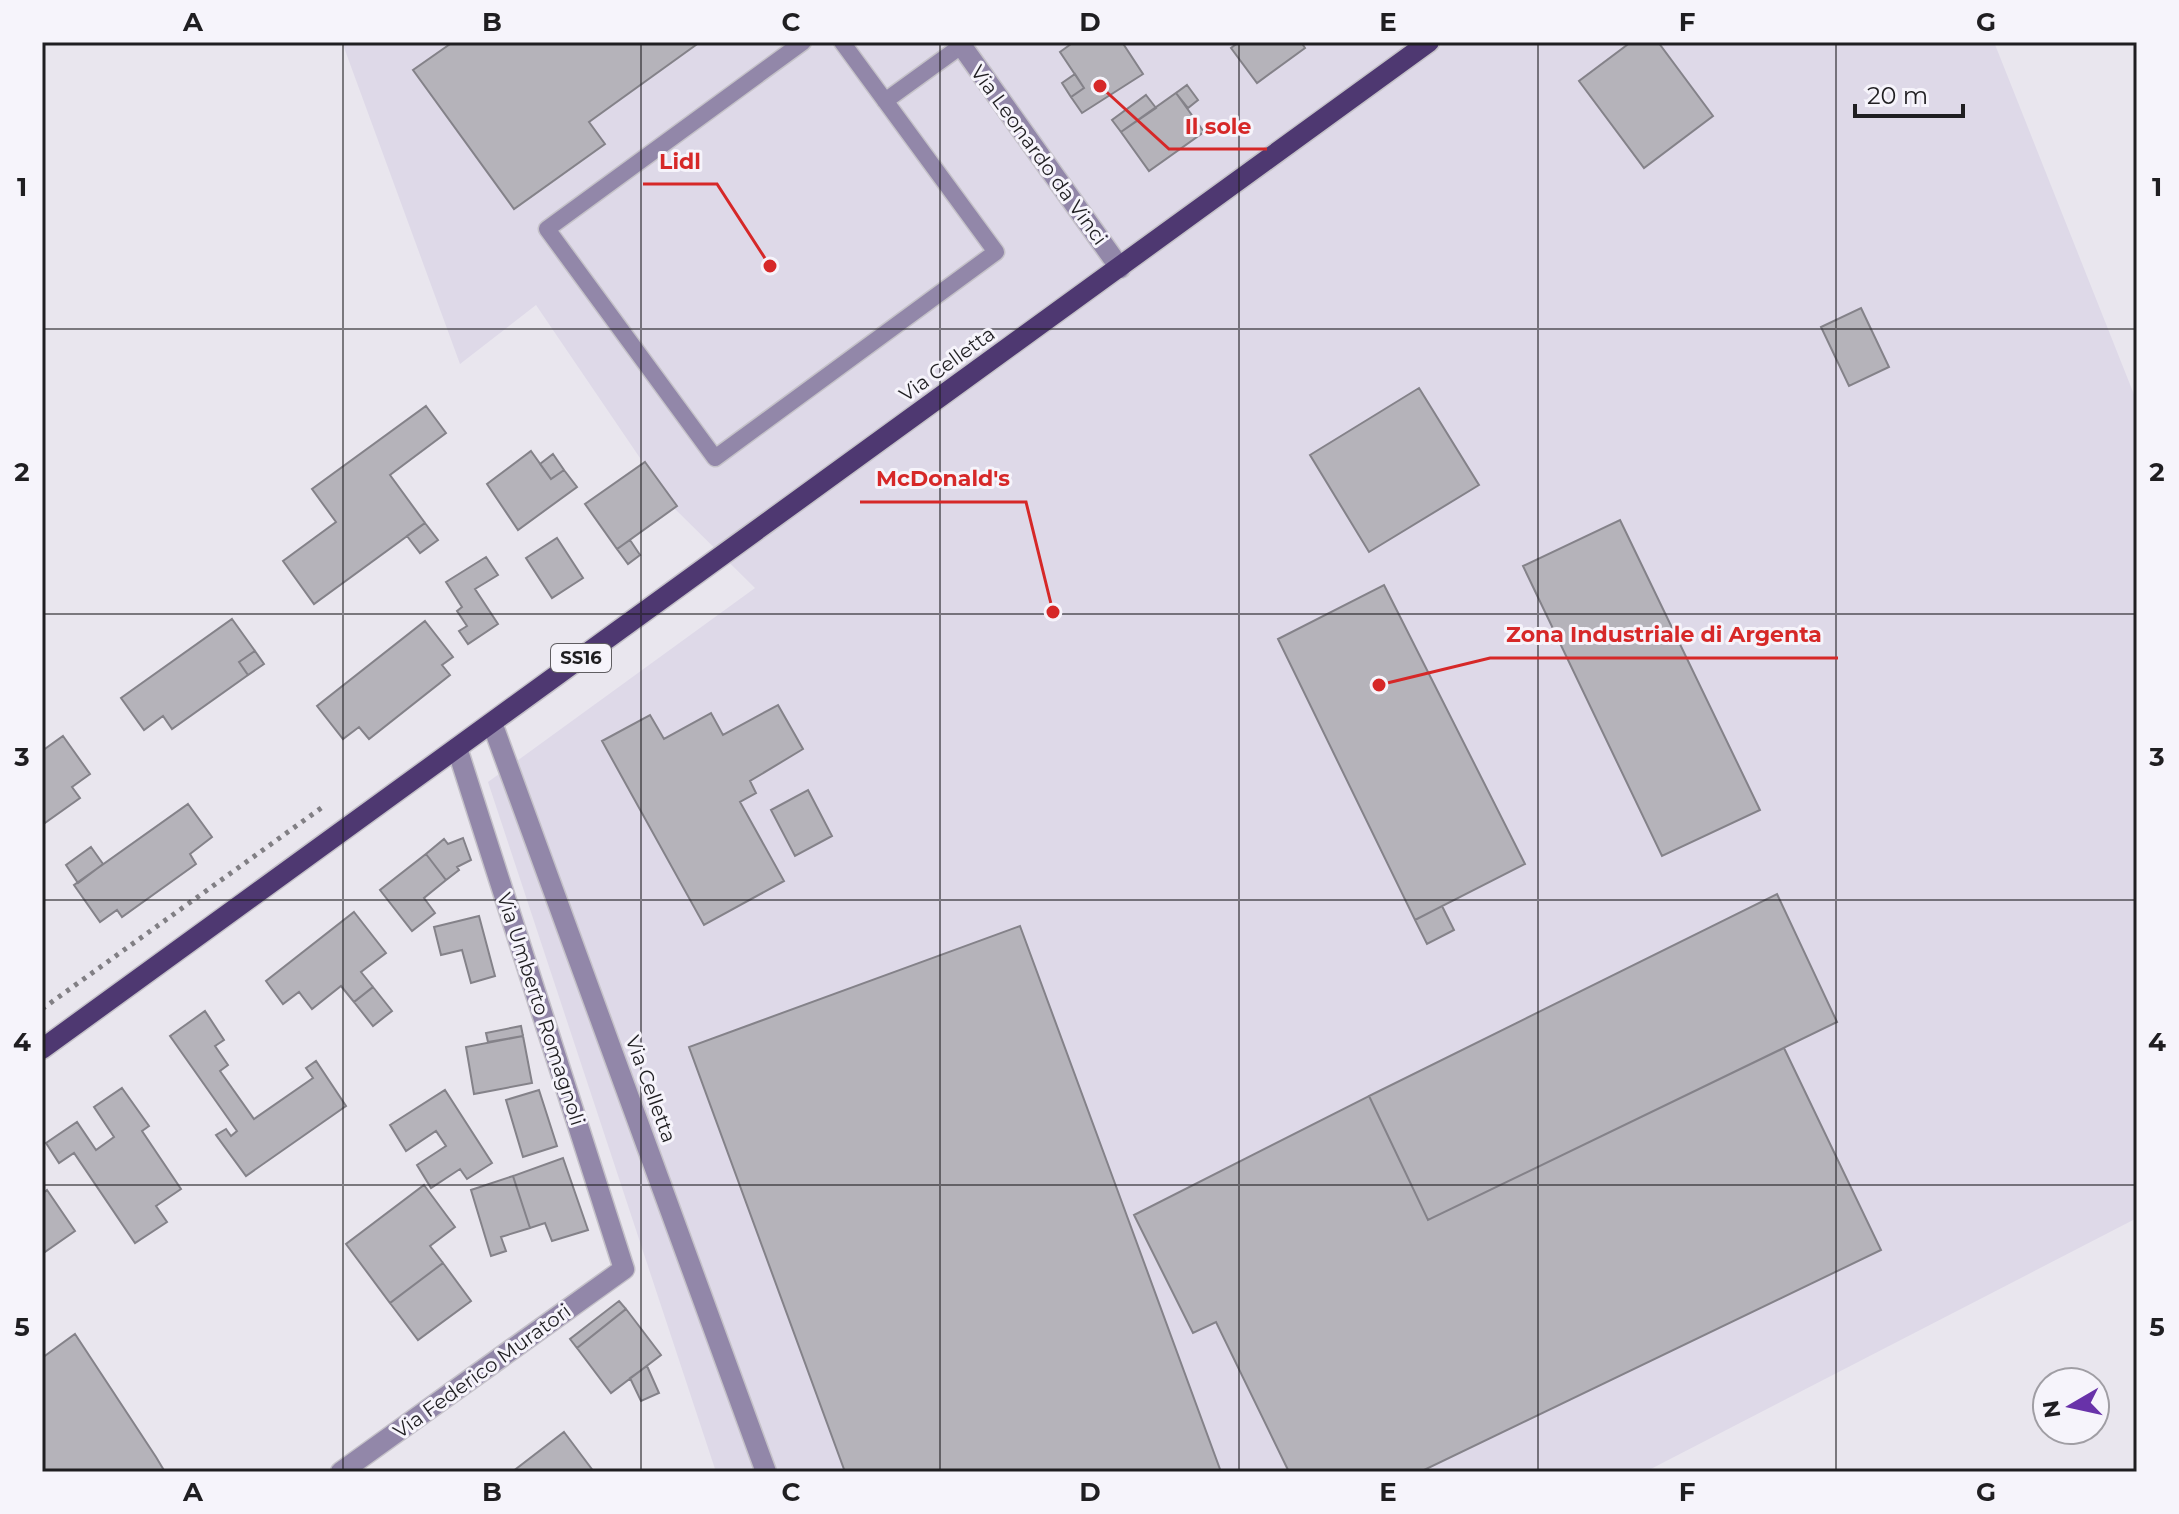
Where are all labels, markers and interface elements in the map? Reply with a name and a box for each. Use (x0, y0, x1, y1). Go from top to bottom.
text: A (182, 6, 204, 38)
text: B (482, 6, 502, 38)
text: C (782, 6, 801, 38)
text: D (1079, 6, 1101, 38)
text: E (1379, 6, 1397, 38)
text: F (1679, 6, 1695, 38)
text: G (1976, 6, 1996, 38)
street label: Via Leonardo da Vinci (966, 60, 1112, 250)
scale bar (1855, 68, 1963, 118)
text: 20 m (1867, 81, 1928, 110)
callout: Il sole (1169, 103, 1267, 149)
text: Il sole (1185, 113, 1251, 140)
callout: Lidl (643, 138, 717, 184)
text: Lidl (659, 148, 701, 175)
text: 1 (17, 171, 27, 203)
text: 1 (2152, 171, 2162, 203)
street label: Via Celletta (895, 321, 999, 407)
text: 2 (14, 456, 30, 488)
callout: McDonald's (860, 456, 1026, 502)
text: 2 (2149, 456, 2165, 488)
text: McDonald's (876, 465, 1010, 492)
callout: Zona Industriale di Argenta (1490, 612, 1838, 658)
text: Zona Industriale di Argenta (1506, 621, 1822, 648)
road number: SS16 (551, 644, 611, 672)
text: 3 (13, 741, 30, 773)
text: 3 (2148, 741, 2165, 773)
street label: Via Umberto Romagnoli (492, 890, 590, 1128)
text: 4 (13, 1026, 31, 1058)
text: 4 (2148, 1026, 2166, 1058)
street label: Via Celletta (621, 1032, 681, 1146)
street label: Via Federico Muratori (389, 1299, 575, 1443)
text: 5 (14, 1311, 30, 1343)
text: 5 (2149, 1311, 2165, 1343)
north arrow (2031, 1366, 2111, 1446)
text: N (2037, 1398, 2066, 1420)
text: A (182, 1476, 204, 1508)
text: B (482, 1476, 502, 1508)
text: C (782, 1476, 801, 1508)
text: D (1079, 1476, 1101, 1508)
text: E (1379, 1476, 1397, 1508)
text: F (1679, 1476, 1695, 1508)
text: G (1976, 1476, 1996, 1508)

